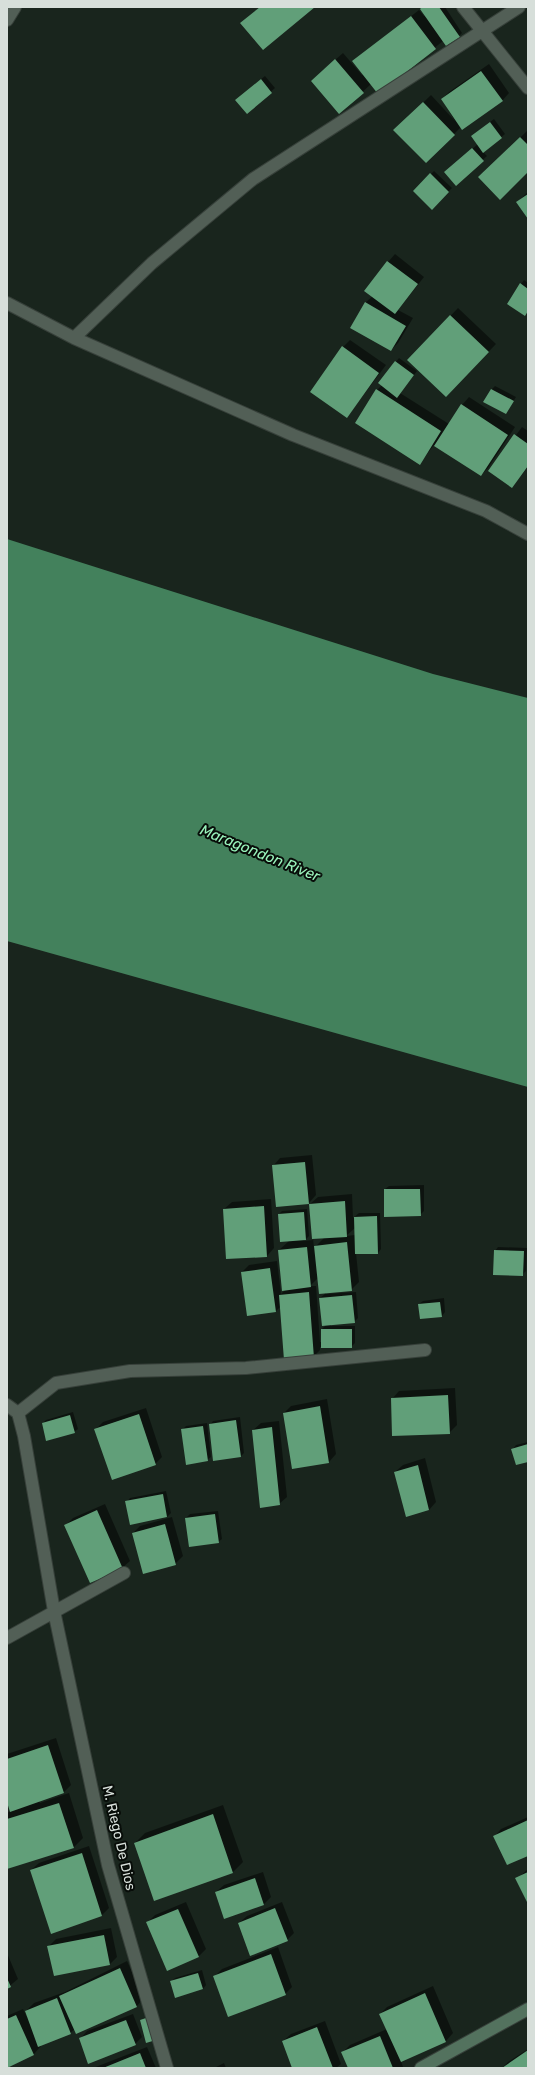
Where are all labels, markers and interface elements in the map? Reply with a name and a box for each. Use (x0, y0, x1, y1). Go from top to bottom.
water label: Maragondon River (197, 821, 324, 886)
street label: M. Riego De Dios (99, 1784, 139, 1892)

